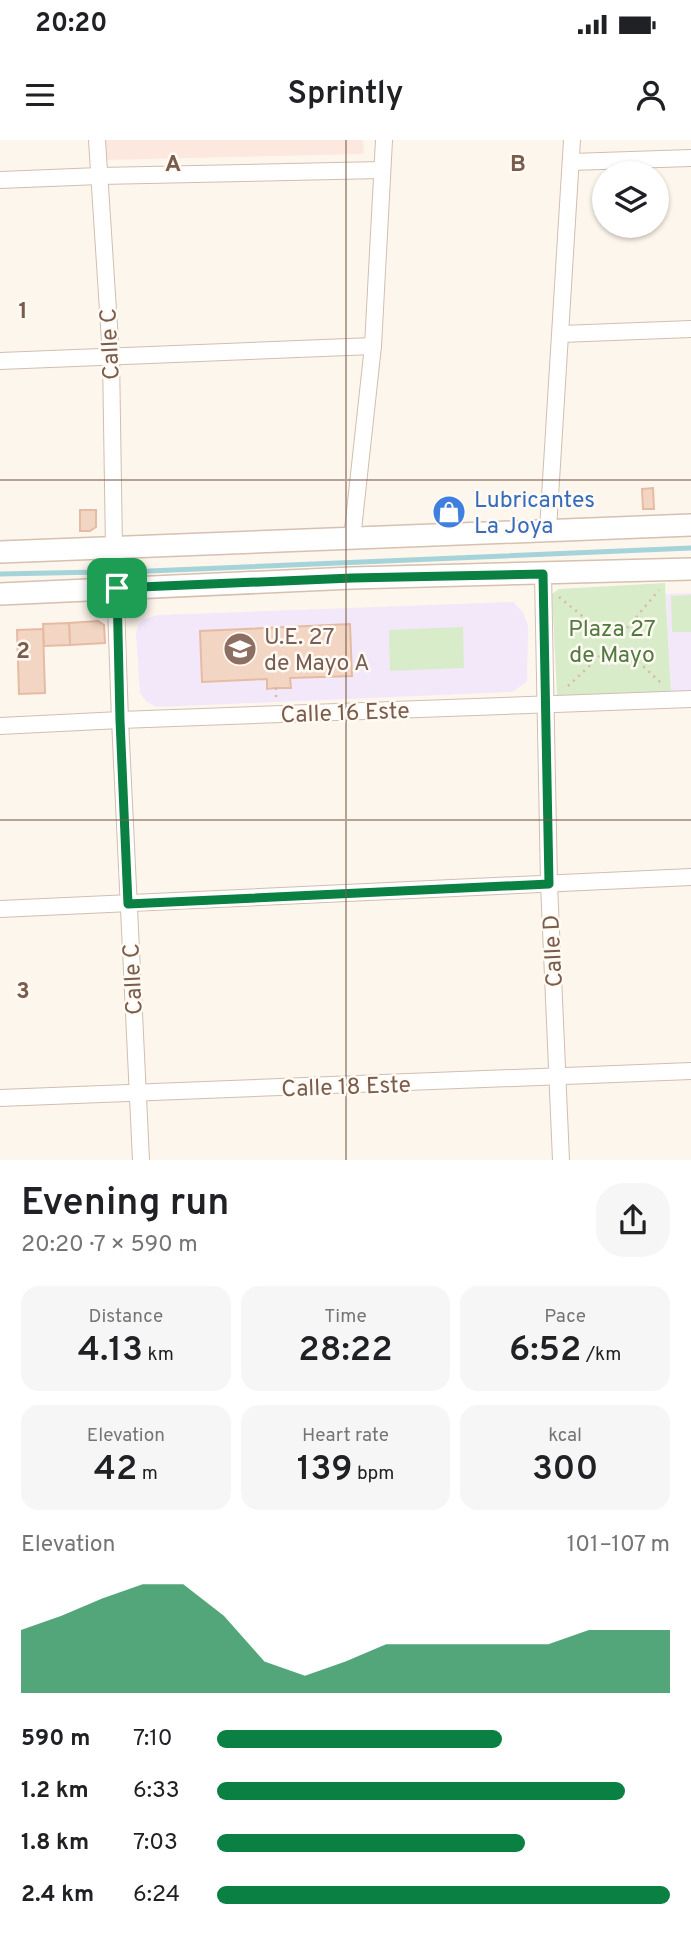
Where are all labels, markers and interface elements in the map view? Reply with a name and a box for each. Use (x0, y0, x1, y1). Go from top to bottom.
text: 20:20 (35, 8, 107, 41)
text: Sprintly (288, 75, 403, 115)
icon: menu (21, 76, 59, 114)
icon: person (632, 76, 670, 114)
text: A (165, 151, 181, 180)
text: B (510, 151, 526, 180)
map controls (592, 161, 669, 238)
button: layers (592, 161, 669, 238)
text: 1 (18, 298, 28, 327)
street label: Calle C (95, 307, 128, 380)
place label: Lubricantes La Joya (474, 487, 595, 542)
shop icon: Lubricantes La Joya (430, 493, 468, 531)
pin (87, 558, 147, 618)
icon: arrive (98, 569, 136, 607)
park label: Plaza 27 de Mayo (568, 616, 656, 671)
place label: U.E. 27 de Mayo A (264, 624, 370, 679)
school or university icon: U.E. 27 de Mayo A (221, 630, 259, 668)
text: 2 (16, 638, 30, 667)
street label: Calle 16 Este (280, 698, 410, 731)
street label: Calle D (538, 914, 571, 988)
street label: Calle C (118, 942, 151, 1015)
text: 3 (16, 978, 30, 1007)
street label: Calle 18 Este (281, 1072, 411, 1105)
text: Evening run (21, 1180, 229, 1229)
button: share (596, 1183, 670, 1257)
text: 20:20 · 7 × 590 m (21, 1231, 198, 1260)
text: Distance (89, 1305, 163, 1329)
text: Time (324, 1305, 367, 1329)
text: Pace (544, 1305, 586, 1329)
text: 4.13 (78, 1329, 143, 1373)
text: 28:22 (298, 1329, 393, 1373)
text: 6:52 (509, 1329, 581, 1373)
text: km (143, 1343, 174, 1367)
text: /km (581, 1343, 621, 1367)
text: Elevation (87, 1424, 165, 1448)
text: Heart rate (302, 1424, 389, 1448)
text: kcal (548, 1424, 582, 1448)
text: 42 (94, 1448, 137, 1492)
text: 139 (297, 1448, 352, 1492)
text: 300 (532, 1448, 598, 1492)
text: m (137, 1462, 158, 1486)
text: bpm (352, 1462, 394, 1486)
text: Elevation (21, 1531, 116, 1560)
text: 101–107 m (567, 1531, 670, 1560)
text: 590 m (21, 1725, 90, 1754)
text: 7:10 (133, 1725, 173, 1754)
text: 1.2 km (21, 1777, 89, 1806)
text: 6:33 (133, 1777, 180, 1806)
text: 1.8 km (21, 1829, 89, 1858)
text: 7:03 (133, 1829, 178, 1858)
text: 2.4 km (21, 1881, 94, 1910)
text: 6:24 (133, 1881, 180, 1910)

